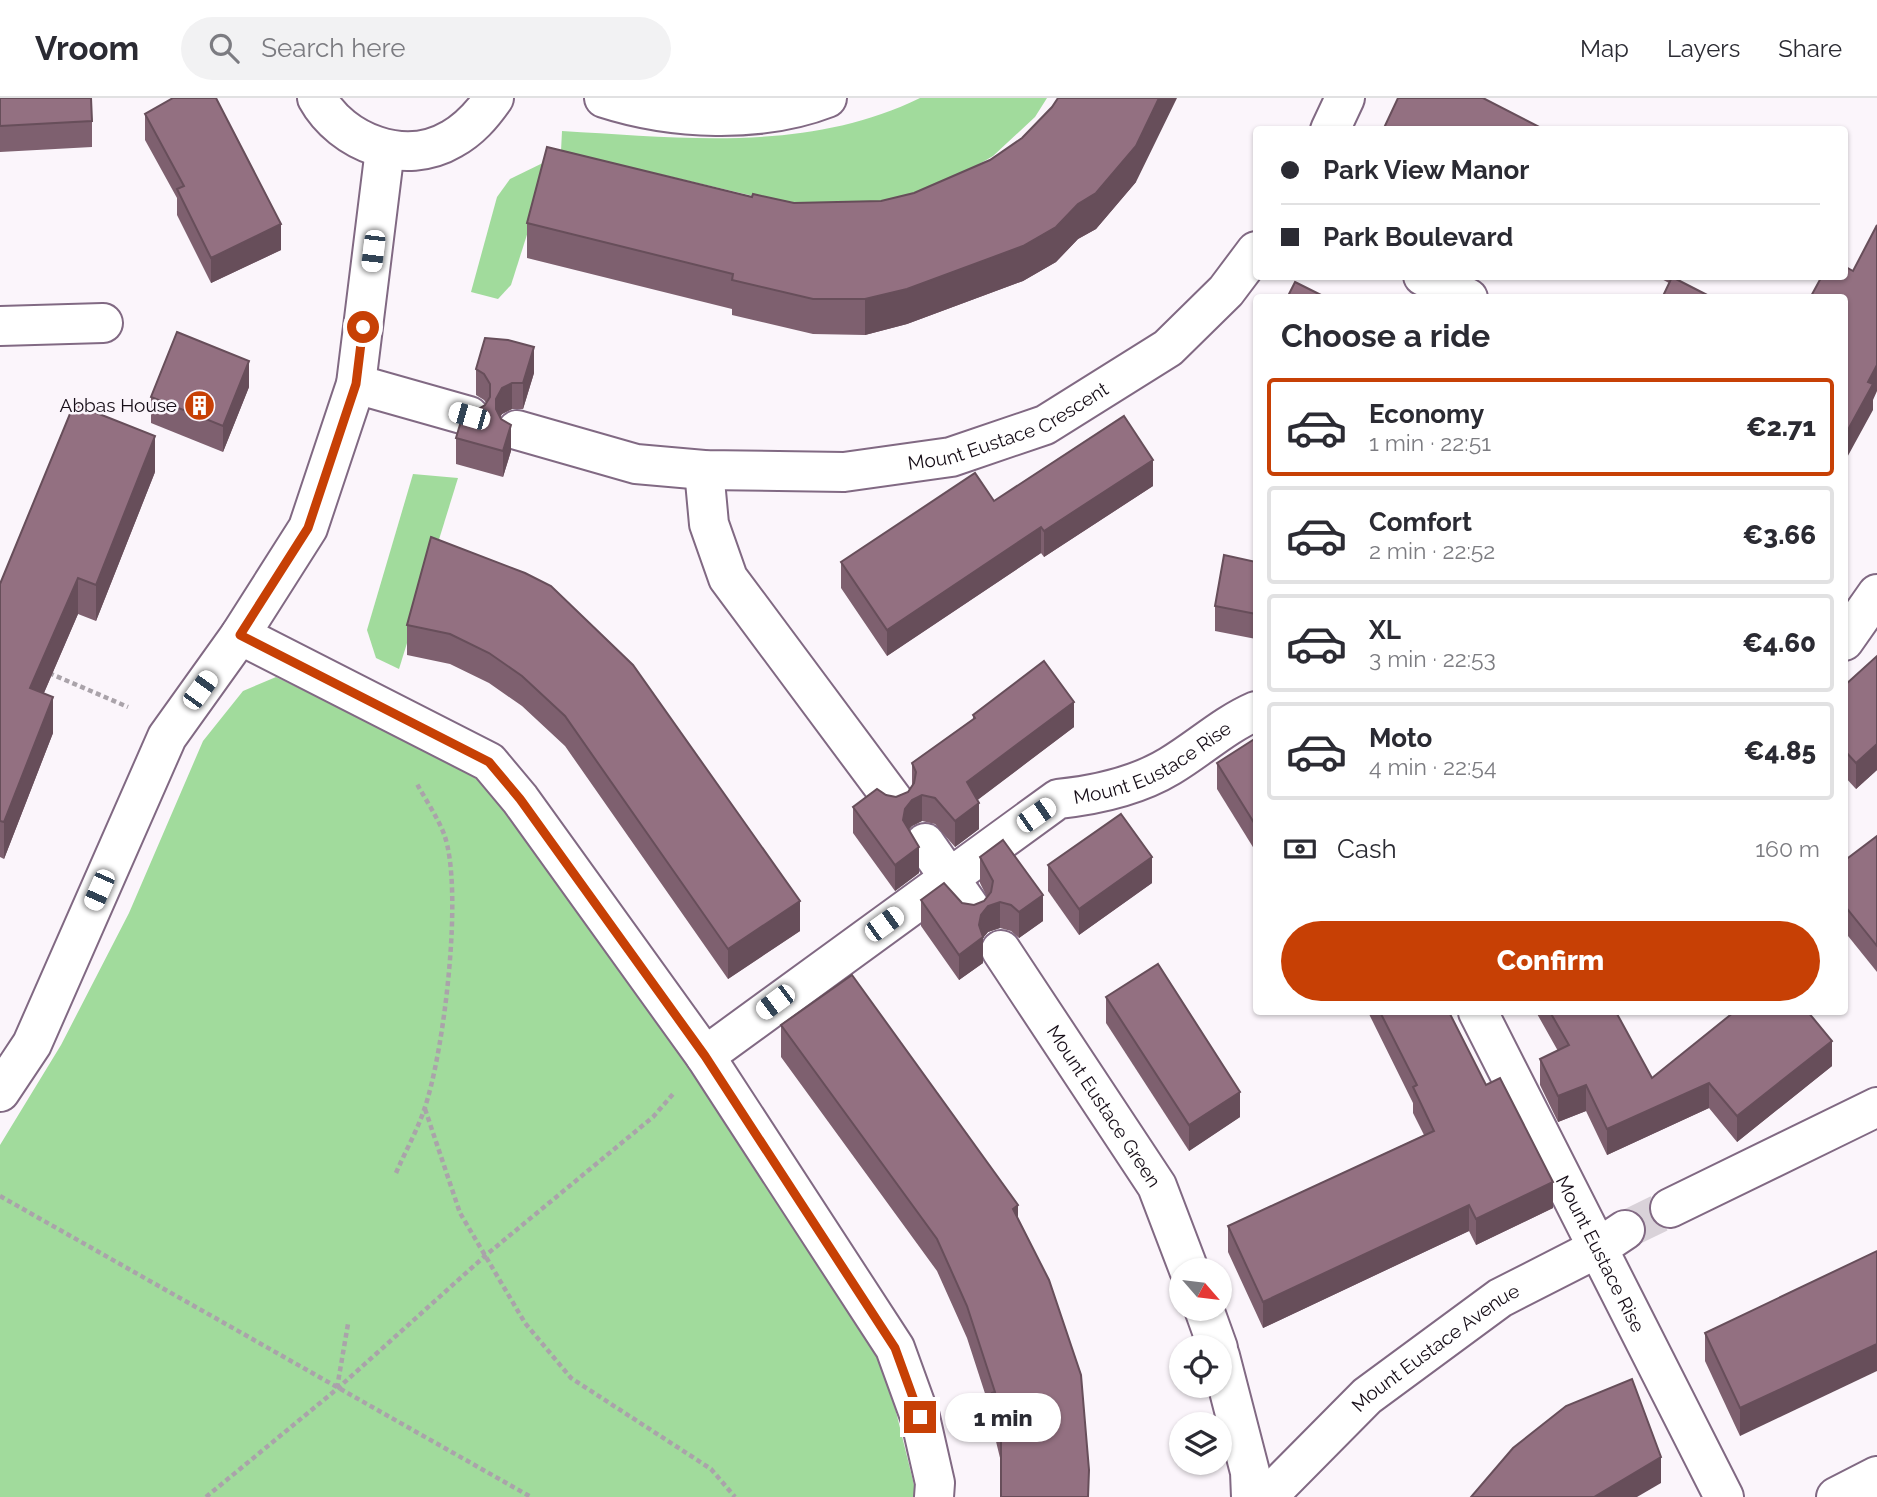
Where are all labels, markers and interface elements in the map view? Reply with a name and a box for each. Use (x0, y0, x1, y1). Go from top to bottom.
search box (181, 17, 671, 80)
text: Vroom (35, 29, 139, 68)
icon: search (205, 29, 243, 67)
text: Search here (261, 33, 406, 63)
text: Map (1580, 34, 1629, 63)
text: Layers (1667, 34, 1740, 63)
text: Share (1778, 34, 1842, 63)
text: Park View Manor (1323, 155, 1529, 185)
text: Park Boulevard (1323, 222, 1513, 252)
car (361, 229, 386, 273)
route start (347, 311, 379, 343)
text: Choose a ride (1281, 317, 1490, 354)
street label: Mount Eustace Crescent (906, 377, 1112, 474)
building icon: Abbas House (183, 388, 217, 422)
place label: Abbas House (60, 394, 177, 416)
icon: car (1285, 396, 1348, 459)
text: Economy (1369, 399, 1484, 429)
car (446, 400, 493, 432)
text: €2.71 (1746, 412, 1816, 442)
text: 1 min · 22:51 (1369, 429, 1491, 456)
icon: car (1285, 504, 1348, 567)
text: Comfort (1369, 507, 1472, 537)
text: €3.66 (1743, 520, 1816, 550)
text: 2 min · 22:52 (1369, 537, 1495, 564)
icon: car (1285, 612, 1348, 675)
text: XL (1369, 615, 1401, 645)
text: €4.60 (1742, 628, 1816, 658)
text: 3 min · 22:53 (1369, 645, 1496, 672)
car (180, 667, 221, 713)
street label: Mount Eustace Rise (1072, 717, 1235, 808)
icon: car (1285, 720, 1348, 783)
text: Moto (1369, 723, 1432, 753)
text: €4.85 (1744, 736, 1816, 766)
text: 4 min · 22:54 (1369, 753, 1496, 780)
car (1013, 794, 1060, 836)
icon: cash (1281, 830, 1319, 868)
text: Cash (1337, 834, 1397, 864)
text: 160 m (1755, 835, 1820, 862)
car (81, 867, 118, 913)
car (861, 903, 908, 945)
button: Confirm (1281, 921, 1820, 1001)
car (752, 981, 799, 1023)
street label: Mount Eustace Green (1043, 1021, 1166, 1191)
street label: Mount Eustace Rise (1552, 1172, 1650, 1336)
north arrow (1169, 1258, 1232, 1321)
map controls (1169, 1258, 1232, 1475)
street label: Mount Eustace Avenue (1347, 1279, 1523, 1416)
button: locate (1169, 1335, 1232, 1398)
callout: 1 min (944, 1392, 1060, 1442)
route end (904, 1401, 936, 1433)
text: 1 min (973, 1404, 1033, 1431)
button: layers (1169, 1412, 1232, 1475)

